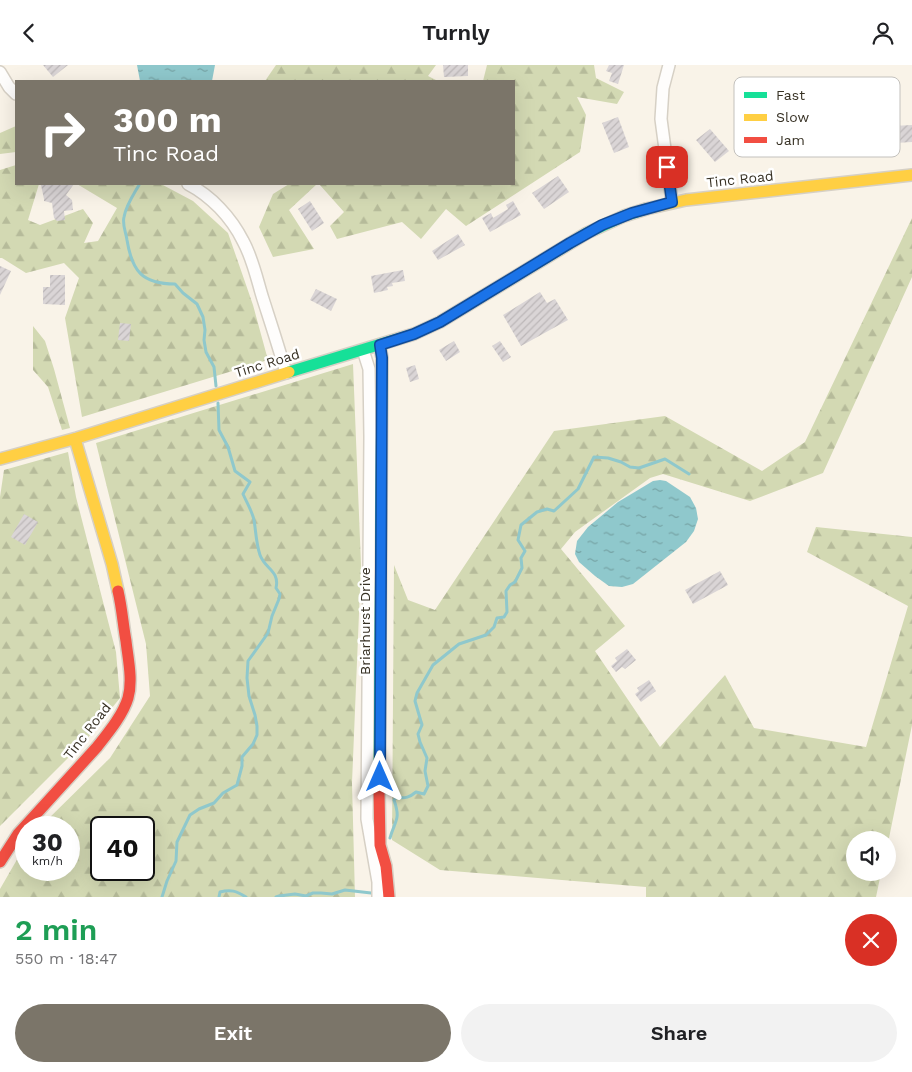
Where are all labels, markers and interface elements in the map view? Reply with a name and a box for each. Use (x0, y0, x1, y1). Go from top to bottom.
icon: back (15, 19, 43, 47)
icon: person (869, 19, 897, 47)
text: Turnly (422, 20, 490, 45)
legend (734, 77, 900, 157)
text: Fast (776, 87, 805, 103)
text: 300 m (113, 99, 222, 141)
icon: right (30, 100, 95, 165)
text: Slow (776, 109, 809, 125)
text: Jam (776, 132, 805, 148)
text: Tinc Road (113, 141, 219, 166)
pin (646, 146, 688, 188)
icon: arrive (653, 153, 681, 181)
street label: Tinc Road (706, 168, 774, 190)
street label: Tinc Road (232, 345, 302, 381)
street label: Briarhurst Drive (357, 567, 373, 675)
street label: Tinc Road (60, 700, 114, 762)
position arrow (353, 750, 405, 802)
speed limit sign: 40 (90, 816, 155, 881)
text: 30 (32, 828, 63, 857)
map controls (846, 831, 896, 881)
button: sound (846, 831, 896, 881)
text: km/h (32, 854, 63, 868)
text: 2 min (15, 912, 97, 947)
button: close (845, 914, 897, 966)
text: 550 m · 18:47 (15, 949, 117, 968)
button: Exit (15, 1004, 451, 1062)
button: Share (461, 1004, 897, 1062)

